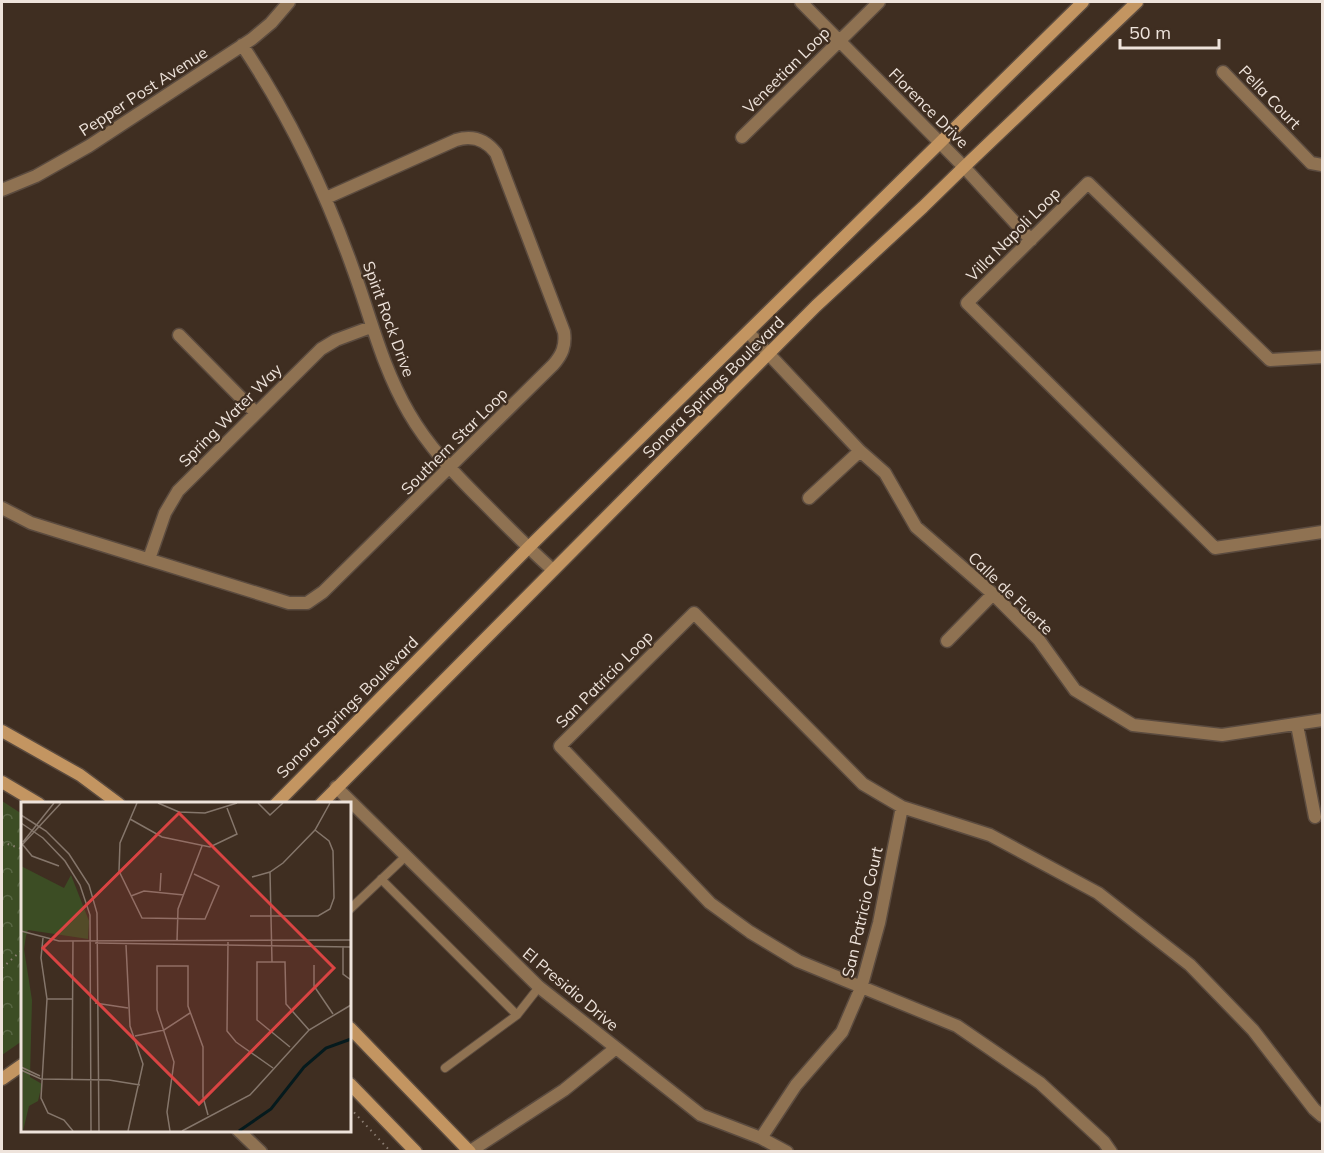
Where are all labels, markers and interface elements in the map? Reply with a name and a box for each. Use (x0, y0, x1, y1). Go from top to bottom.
scale bar (1120, 12, 1219, 50)
text: 50 m (1129, 21, 1171, 44)
street label: Veneetian Loop (738, 22, 834, 118)
street label: Pepper Post Avenue (75, 42, 211, 140)
street label: Pella Court (1235, 61, 1306, 133)
street label: Florence Drive (885, 64, 973, 152)
street label: Villa Napoli Loop (962, 183, 1064, 285)
street label: Spirit Rock Drive (359, 258, 419, 380)
street label: Sonora Springs Boulevard (638, 312, 788, 462)
street label: Spring Water Way (174, 359, 286, 471)
street label: Southern Star Loop (396, 383, 512, 499)
street label: Calle de Fuerte (964, 547, 1058, 639)
street label: San Patricio Loop (551, 626, 657, 732)
street label: Sonora Springs Boulevard (272, 632, 422, 782)
inset map (21, 802, 351, 1132)
street label: San Patricio Court (837, 844, 887, 979)
street label: El Presidio Drive (519, 943, 623, 1035)

